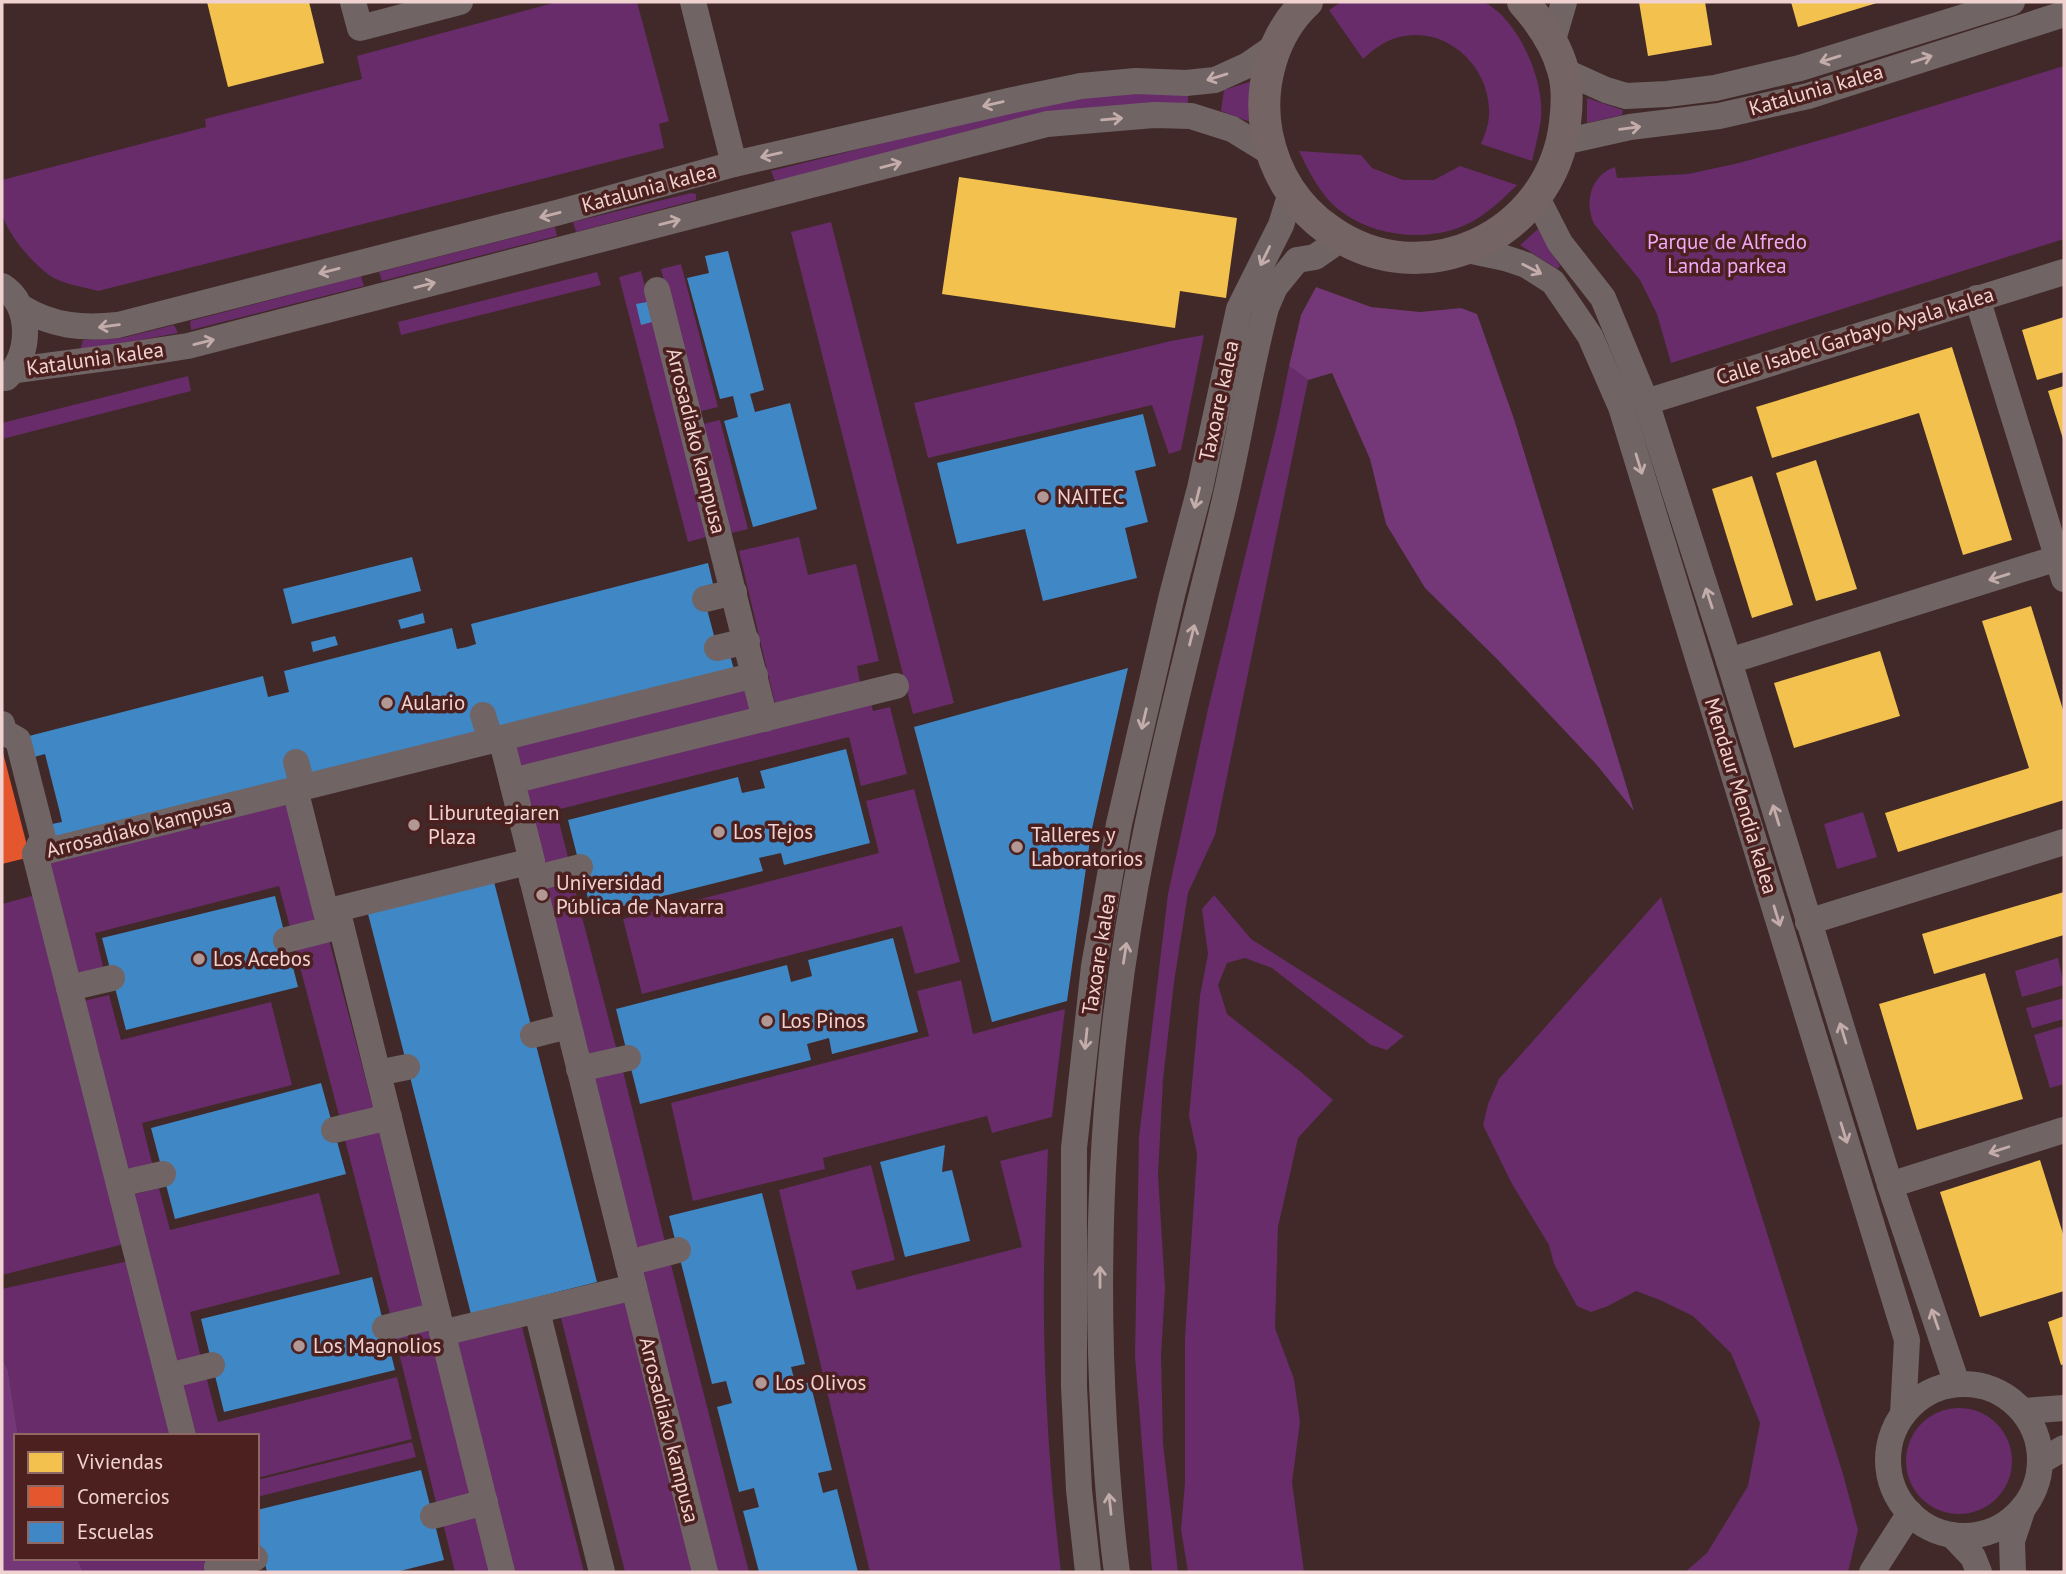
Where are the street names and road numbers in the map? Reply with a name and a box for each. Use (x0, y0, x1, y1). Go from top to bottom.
street label: Katalunia kalea (1746, 57, 1886, 122)
street label: Katalunia kalea (579, 157, 719, 218)
street label: Calle Isabel Garbayo Ayala kalea (1713, 280, 1997, 391)
street label: Katalunia kalea (24, 336, 165, 382)
street label: Taxoare kalea (1193, 338, 1244, 464)
street label: Arrosadiako kampusa (660, 345, 733, 537)
street label: Mendaur Mendia kalea (1699, 694, 1784, 897)
street label: Arrosadiako kampusa (43, 791, 235, 864)
street label: Taxoare kalea (1076, 891, 1121, 1017)
street label: Arrosadiako kampusa (633, 1334, 706, 1526)

